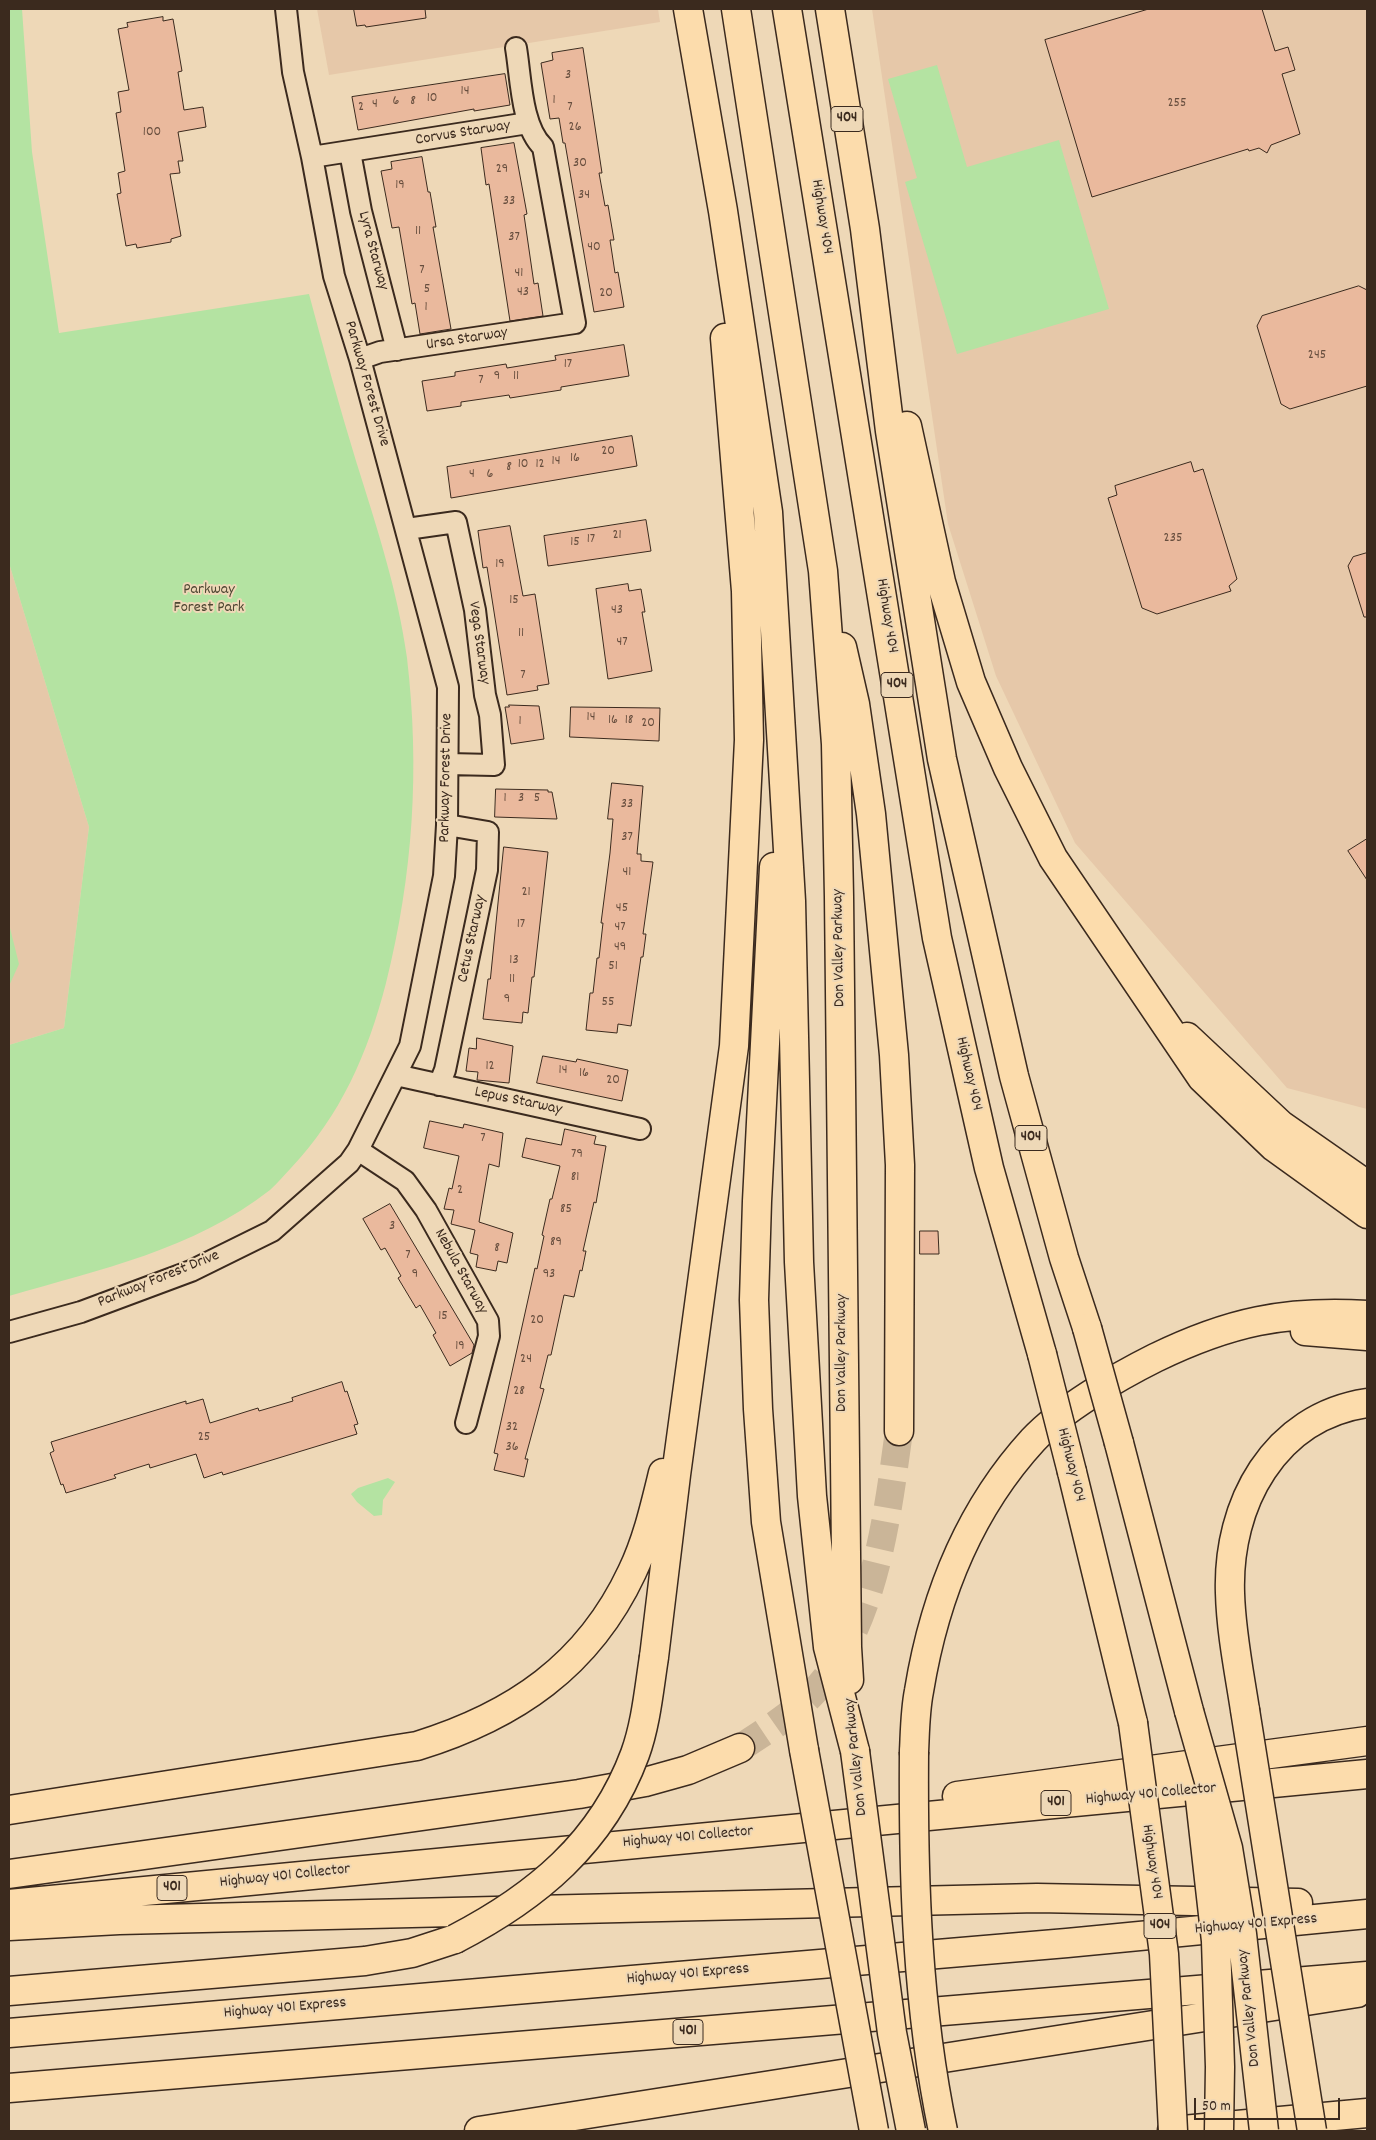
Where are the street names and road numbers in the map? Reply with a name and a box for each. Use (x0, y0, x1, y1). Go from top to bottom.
road number: 404 (831, 106, 863, 132)
street label: Corvus Starway (414, 117, 512, 151)
street label: Highway 404 (806, 178, 836, 256)
street label: Lyra Starway (352, 209, 392, 293)
street label: Parkway Forest Drive (339, 319, 393, 449)
street label: Ursa Starway (425, 324, 509, 356)
street label: Highway 404 (871, 577, 901, 655)
street label: Vega Starway (463, 600, 493, 686)
road number: 404 (881, 672, 913, 698)
street label: Parkway Forest Drive (436, 713, 458, 843)
street label: Don Valley Parkway (829, 889, 851, 1007)
street label: Cetus Starway (454, 894, 492, 984)
street label: Highway 404 (950, 1035, 986, 1113)
street label: Lepus Starway (473, 1083, 563, 1121)
road number: 404 (1015, 1126, 1047, 1150)
street label: Nebula Starway (429, 1226, 491, 1318)
street label: Parkway Forest Drive (95, 1247, 223, 1313)
street label: Don Valley Parkway (833, 1294, 853, 1412)
street label: Highway 404 (1052, 1426, 1088, 1504)
street label: Don Valley Parkway (841, 1697, 873, 1817)
street label: Highway 401 Collector (1085, 1780, 1217, 1810)
road number: 401 (1041, 1790, 1071, 1816)
street label: Highway 401 Collector (622, 1823, 754, 1853)
street label: Highway 404 (1136, 1823, 1166, 1901)
street label: Highway 401 Collector (219, 1861, 351, 1893)
road number: 401 (157, 1876, 187, 1900)
street label: Highway 401 Express (1194, 1910, 1318, 1940)
road number: 404 (1144, 1914, 1176, 1938)
street label: Don Valley Parkway (1234, 1948, 1266, 2068)
street label: Highway 401 Express (626, 1960, 750, 1990)
street label: Highway 401 Express (223, 1994, 347, 2024)
road number: 401 (673, 2020, 703, 2044)

